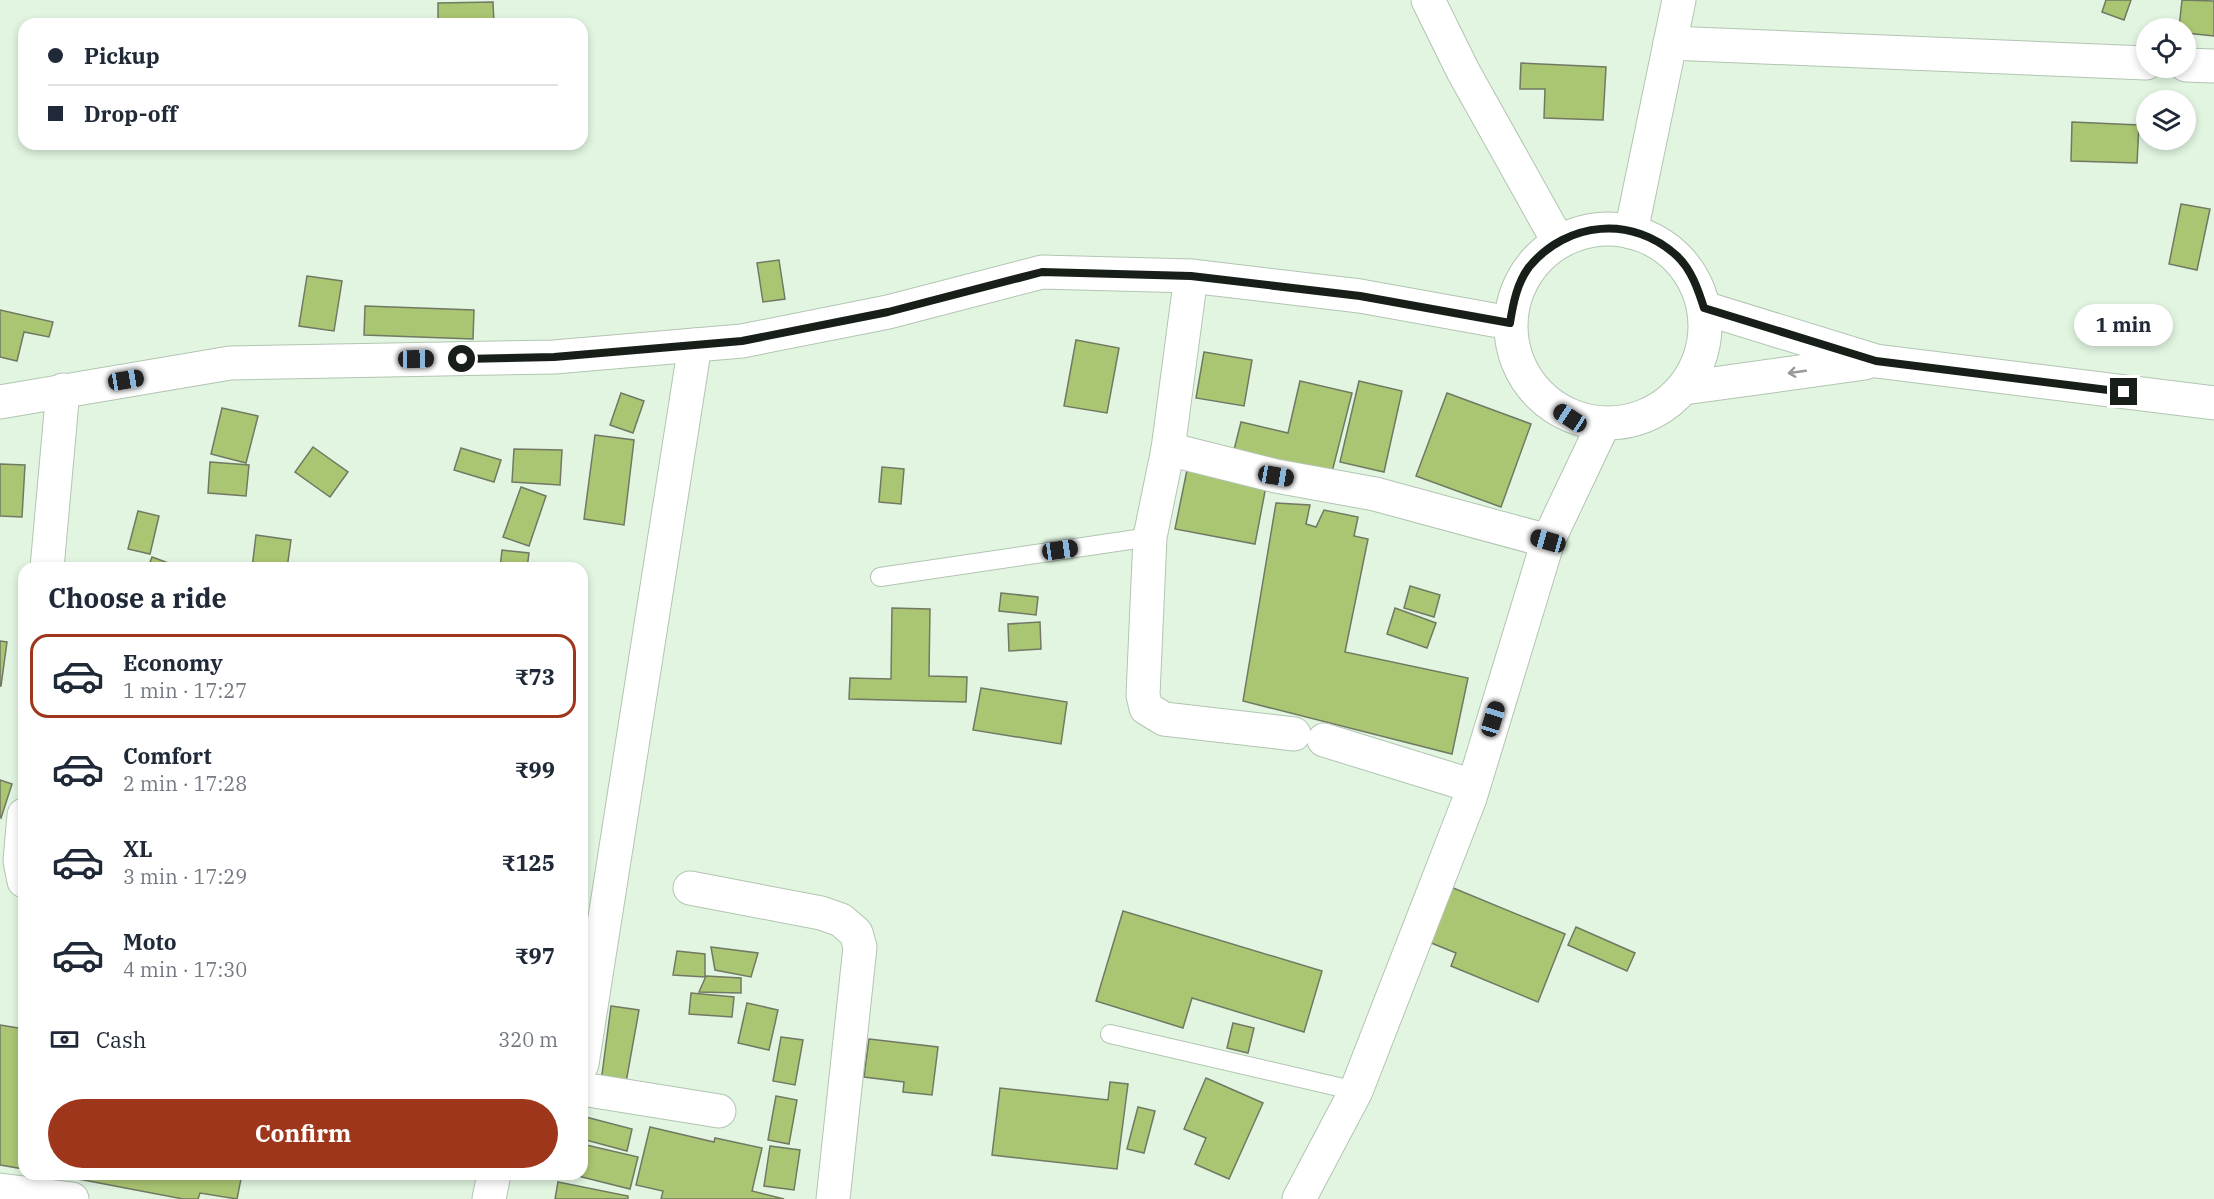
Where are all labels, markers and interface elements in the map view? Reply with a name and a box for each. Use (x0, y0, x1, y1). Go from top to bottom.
map controls (2136, 18, 2196, 150)
button: locate (2136, 18, 2196, 78)
text: Pickup (84, 41, 160, 70)
button: layers (2136, 90, 2196, 150)
text: Drop-off (84, 99, 178, 128)
callout: 1 min (2074, 305, 2174, 347)
text: 1 min (2096, 311, 2152, 338)
route start (448, 345, 475, 372)
car (398, 350, 434, 368)
one-way arrow (1788, 367, 1808, 378)
car (107, 368, 145, 392)
route end (2110, 378, 2137, 405)
car (1550, 401, 1590, 435)
car (1257, 464, 1295, 488)
car (1528, 527, 1568, 555)
car (1041, 539, 1079, 561)
text: Choose a ride (48, 580, 227, 615)
text: Economy (123, 648, 223, 677)
icon: car (51, 649, 105, 703)
text: ₹73 (514, 662, 555, 691)
text: 1 min · 17:27 (123, 677, 247, 704)
car (1479, 699, 1507, 739)
text: Comfort (123, 741, 212, 770)
icon: car (51, 742, 105, 796)
text: ₹99 (514, 755, 555, 784)
text: 2 min · 17:28 (123, 770, 247, 797)
text: XL (123, 834, 153, 863)
icon: car (51, 835, 105, 889)
text: ₹125 (501, 848, 555, 877)
text: 3 min · 17:29 (123, 863, 247, 890)
text: Moto (123, 927, 177, 956)
icon: car (51, 928, 105, 982)
text: ₹97 (514, 941, 555, 970)
text: 4 min · 17:30 (123, 956, 247, 983)
icon: cash (48, 1023, 81, 1056)
text: Cash (96, 1025, 147, 1054)
text: 320 m (498, 1026, 558, 1053)
button: Confirm (48, 1099, 558, 1168)

